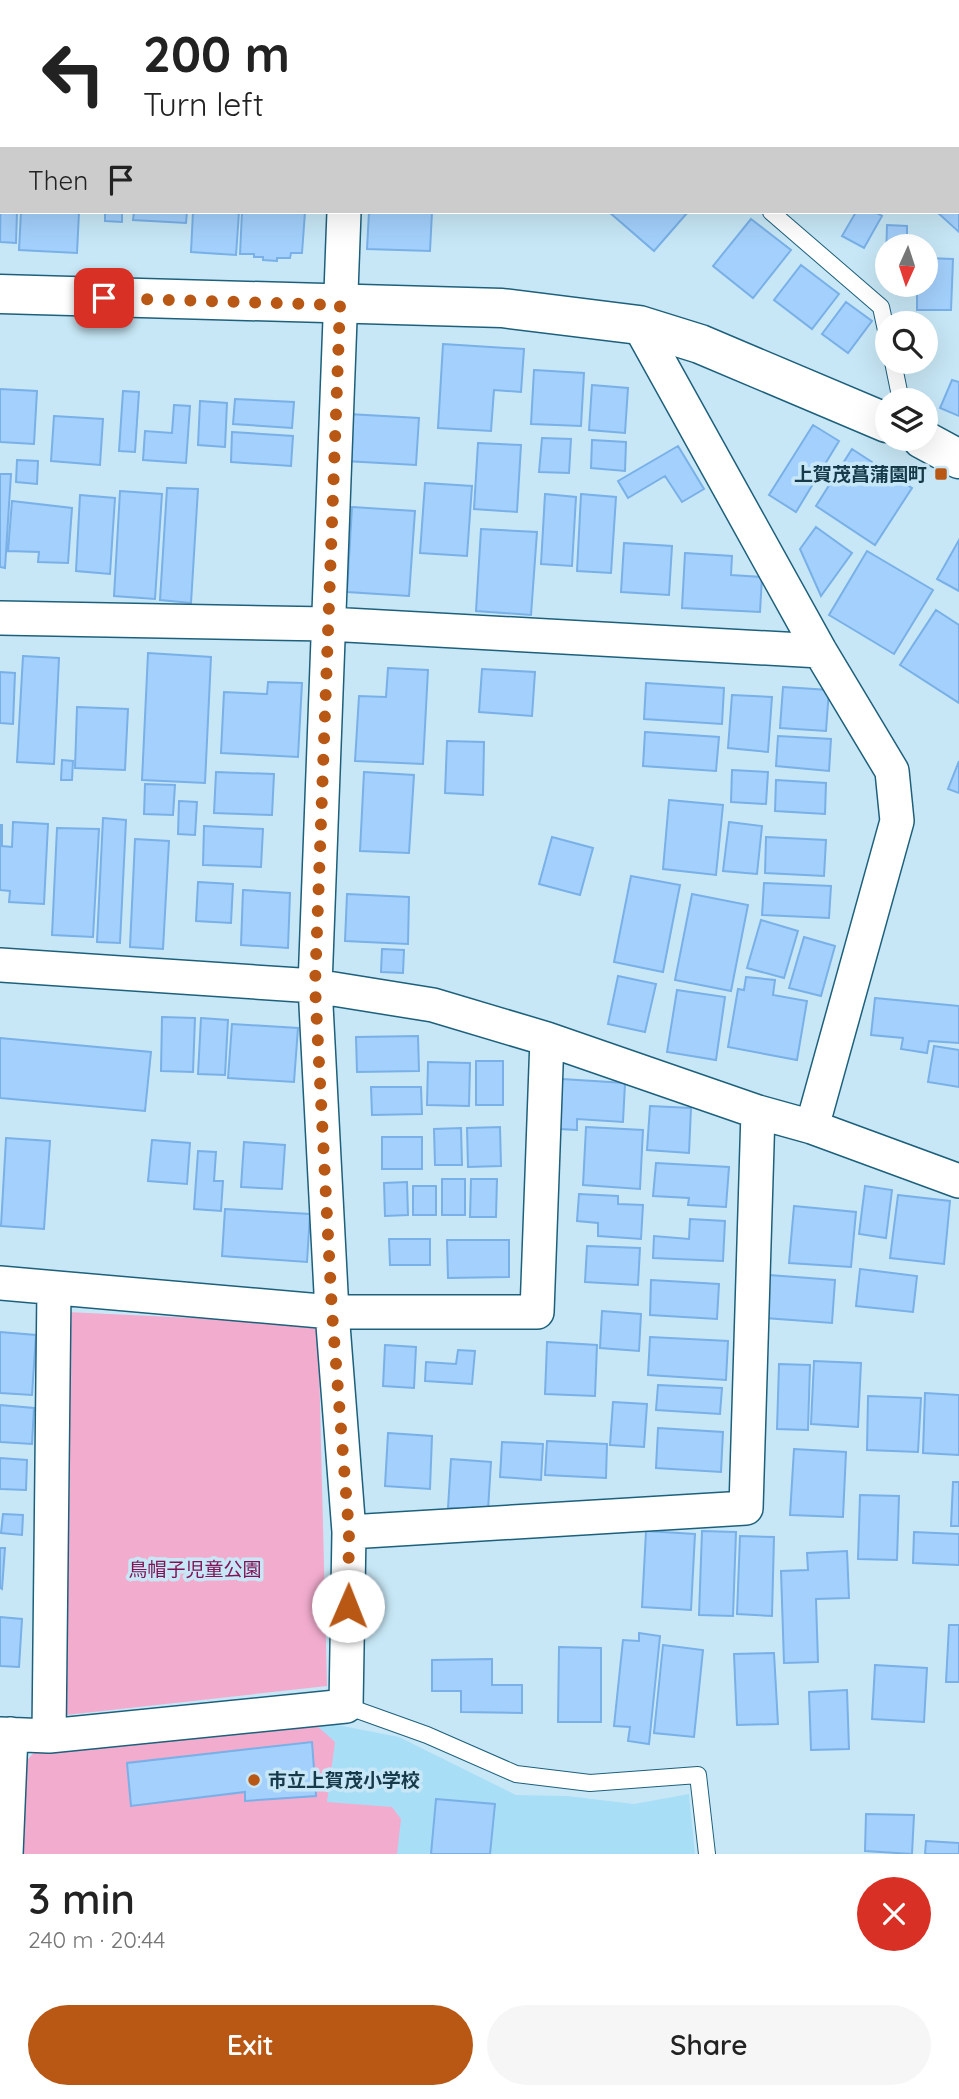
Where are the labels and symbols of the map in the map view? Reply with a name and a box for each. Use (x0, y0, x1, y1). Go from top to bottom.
north arrow (875, 234, 938, 298)
pin (74, 268, 134, 328)
place label: 上賀茂菖蒲園町 (794, 462, 927, 486)
marker: 上賀茂菖蒲園町 (933, 466, 949, 482)
park label: 鳥帽子児童公園 (128, 1557, 262, 1581)
position arrow (311, 1569, 385, 1643)
place label: 市立上賀茂小学校 (268, 1768, 420, 1792)
marker: 市立上賀茂小学校 (246, 1772, 262, 1788)

